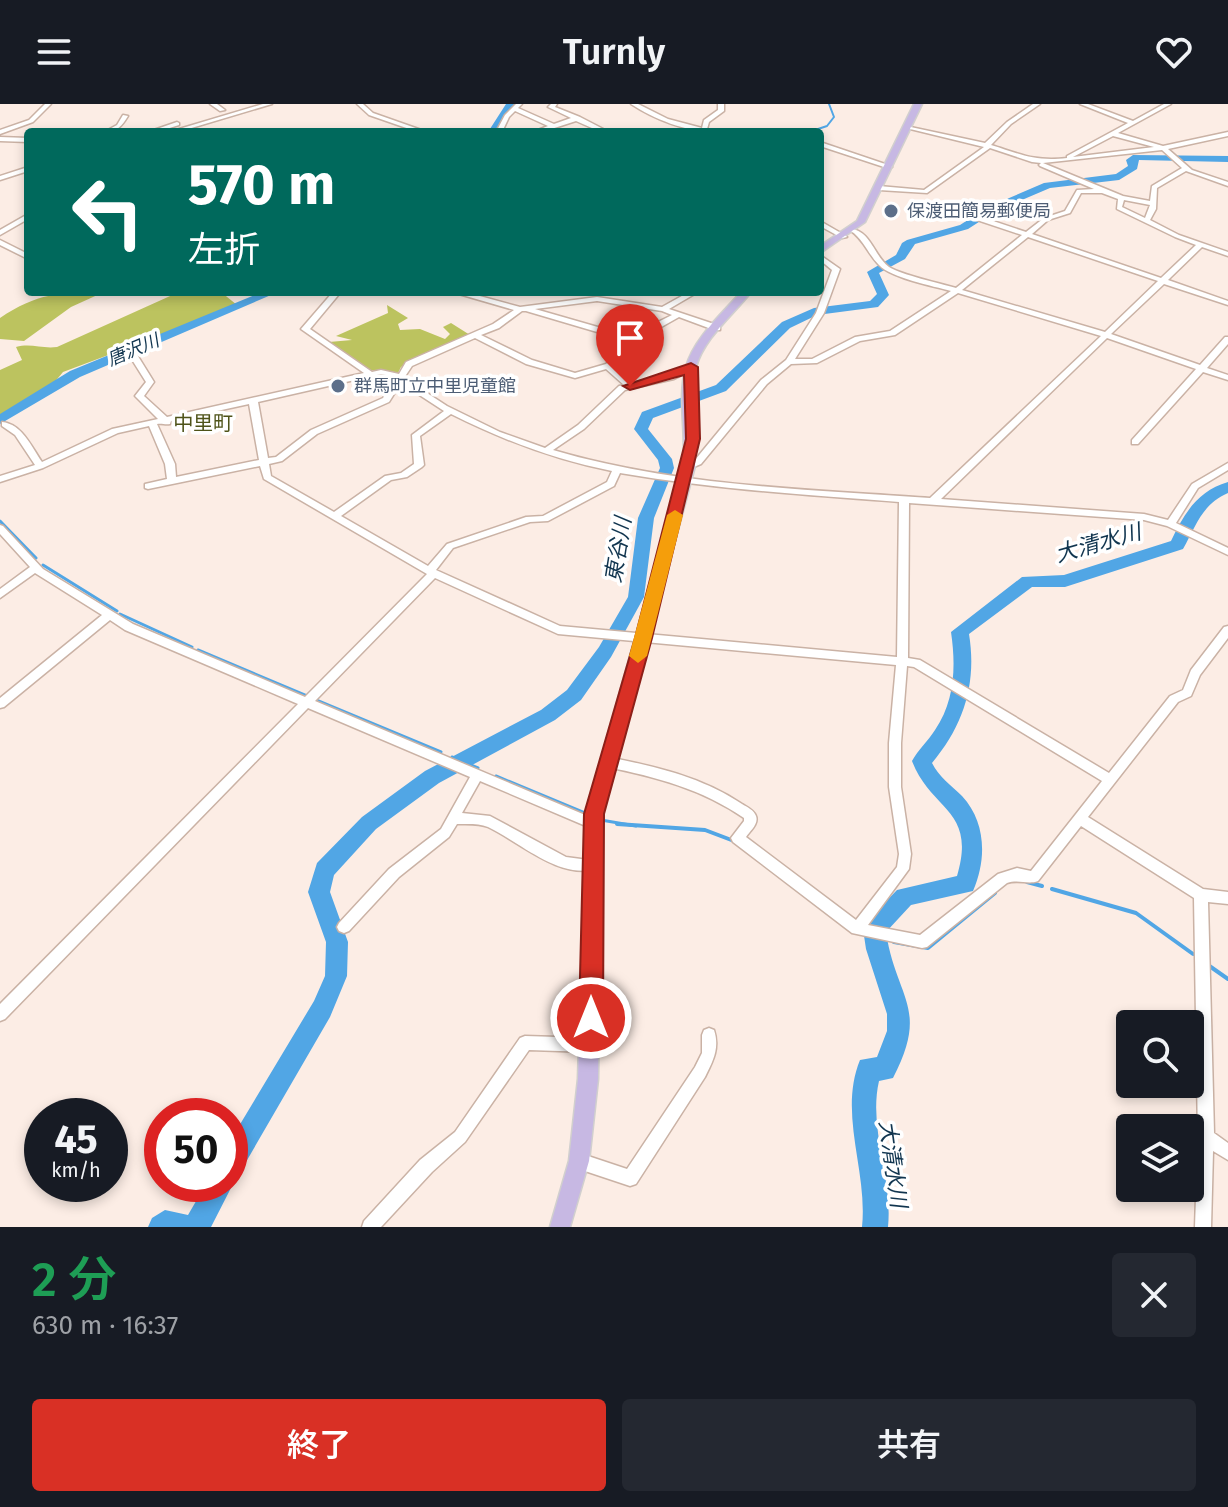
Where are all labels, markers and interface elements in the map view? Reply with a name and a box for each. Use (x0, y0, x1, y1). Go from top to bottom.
icon: menu (32, 30, 76, 74)
text: Turnly (563, 30, 665, 74)
icon: heart (1152, 30, 1196, 74)
text: 570 m (188, 152, 335, 219)
icon: left (56, 160, 160, 264)
place label: 保渡田簡易郵便局 (907, 200, 1051, 222)
marker: 保渡田簡易郵便局 (882, 202, 900, 220)
text: 左折 (188, 228, 260, 272)
pin (596, 304, 664, 386)
icon: arrive (608, 316, 652, 360)
water label: 唐沢川 (104, 329, 164, 371)
place label: 群馬町立中里児童館 (354, 375, 516, 397)
marker: 群馬町立中里児童館 (329, 377, 347, 395)
district label: 中里町 (173, 411, 233, 435)
water label: 東谷川 (600, 513, 637, 585)
water label: 大清水川 (1052, 517, 1146, 568)
position arrow (549, 976, 633, 1060)
map controls (1116, 1010, 1204, 1202)
button: search (1116, 1010, 1204, 1098)
speed limit sign: 50 (144, 1098, 248, 1202)
button: layers (1116, 1114, 1204, 1202)
text: 45 (54, 1116, 98, 1164)
water label: 大清水川 (874, 1119, 913, 1211)
text: km/h (51, 1158, 101, 1182)
text: 2 分 (32, 1251, 116, 1309)
button: close (1112, 1253, 1196, 1337)
text: 630 m · 16:37 (32, 1310, 178, 1341)
button: 終了 (32, 1399, 606, 1491)
button: 共有 (622, 1399, 1196, 1491)

